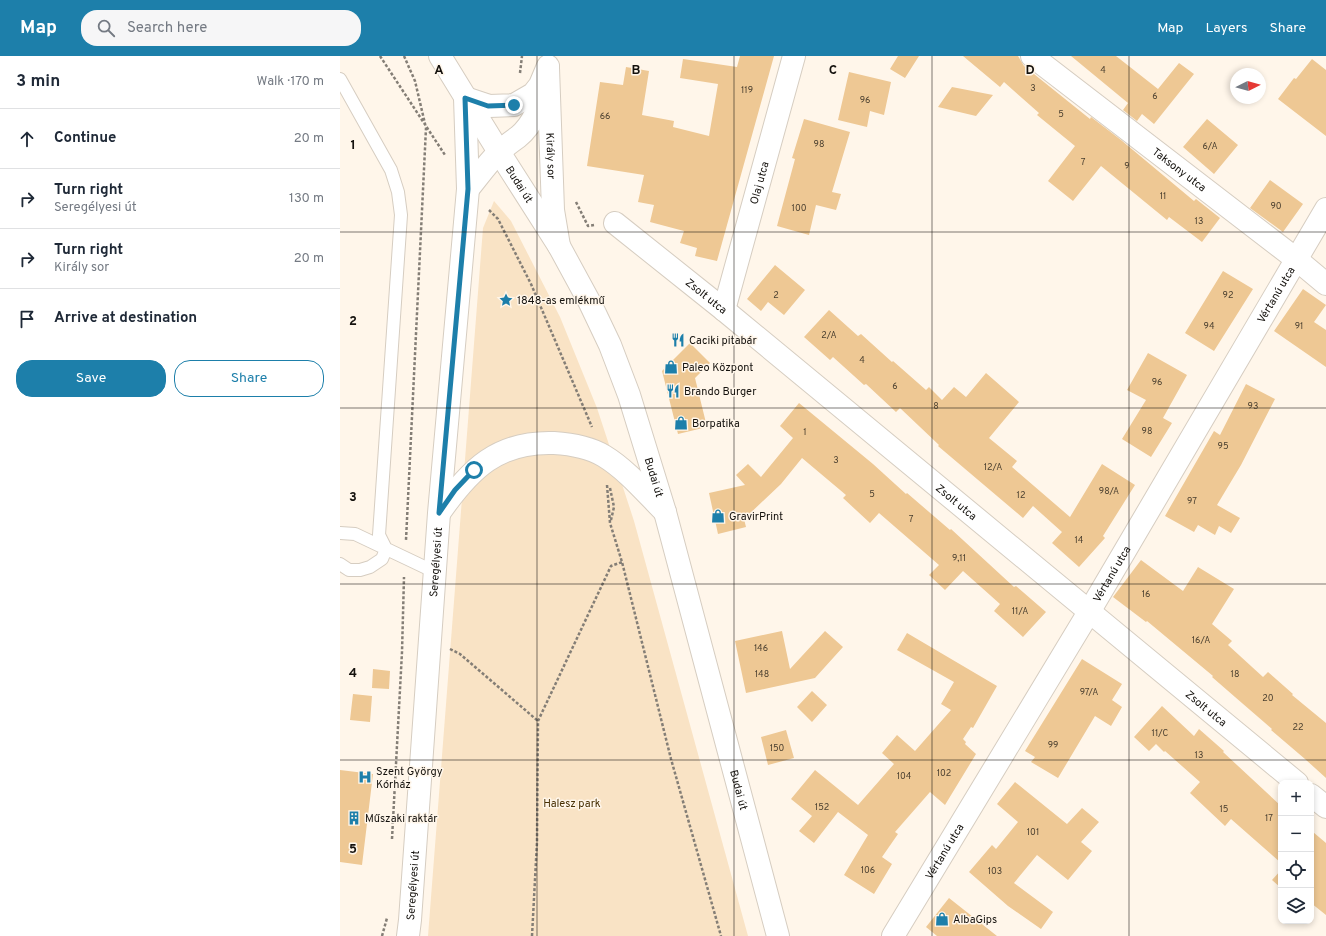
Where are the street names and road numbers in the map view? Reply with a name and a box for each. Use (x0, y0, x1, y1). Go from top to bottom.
street label: Király sor (542, 132, 558, 180)
street label: Taksony utca (1149, 145, 1209, 195)
street label: Olaj utca (747, 160, 773, 206)
street label: Budai út (502, 164, 536, 206)
street label: Vértanú utca (1255, 264, 1299, 326)
street label: Zsolt utca (682, 276, 730, 318)
street label: Budai út (641, 456, 666, 499)
street label: Zsolt utca (932, 482, 980, 524)
street label: Seregélyesi út (427, 527, 446, 598)
street label: Vértanú utca (1090, 543, 1134, 605)
street label: Zsolt utca (1182, 688, 1229, 730)
street label: Budai út (726, 768, 750, 812)
street label: Vértanú utca (923, 821, 967, 882)
street label: Seregélyesi út (404, 850, 423, 921)

